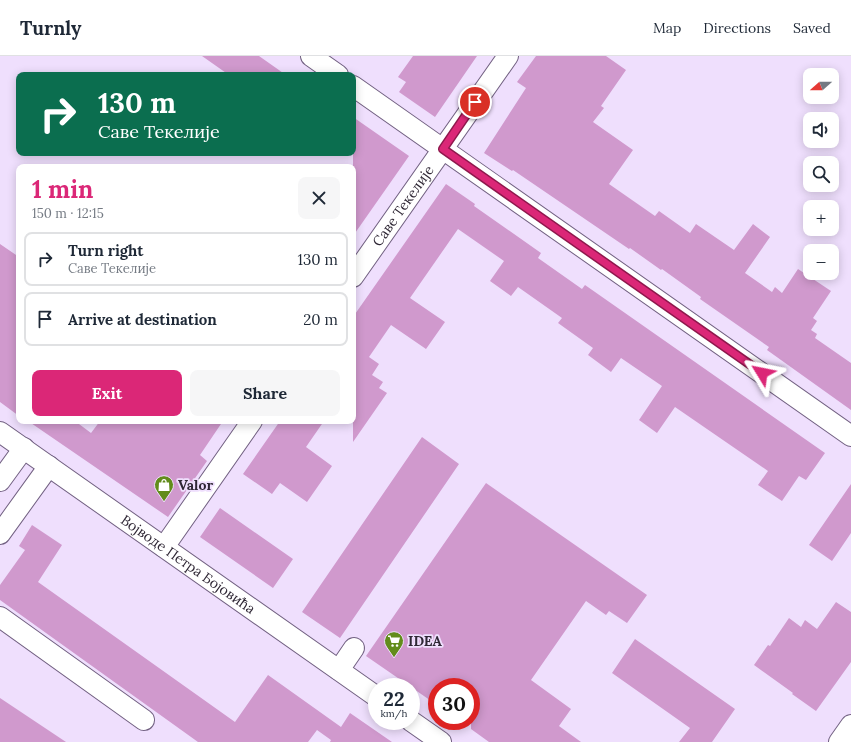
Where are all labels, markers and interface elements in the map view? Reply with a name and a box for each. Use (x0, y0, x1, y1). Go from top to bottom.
text: Turnly (20, 16, 82, 40)
text: Map (653, 19, 681, 37)
text: Directions (703, 19, 771, 37)
text: Saved (793, 19, 831, 37)
north arrow (803, 68, 839, 104)
map controls (803, 68, 839, 280)
text: 130 m (98, 85, 176, 121)
pin (458, 85, 492, 119)
icon: right (32, 88, 84, 140)
icon: arrive (464, 91, 486, 113)
button: sound (803, 112, 839, 148)
text: Саве Текелије (98, 120, 220, 143)
button: search (803, 156, 839, 192)
street label: Саве Текелије (368, 161, 438, 250)
text: 1 min (32, 174, 93, 205)
button: close (298, 177, 340, 219)
button: + (803, 200, 839, 236)
text: 150 m · 12:15 (32, 205, 104, 222)
text: Turn right (68, 241, 144, 260)
button: − (803, 244, 839, 280)
icon: right (34, 248, 56, 270)
text: 130 m (298, 250, 338, 269)
text: Саве Текелије (68, 260, 156, 277)
icon: arrive (34, 308, 56, 330)
text: Arrive at destination (68, 310, 217, 329)
text: 20 m (303, 310, 338, 329)
position arrow (741, 352, 783, 394)
button: Exit (32, 370, 182, 416)
button: Share (190, 370, 340, 416)
shop icon: Valor (153, 474, 175, 502)
place label: Valor (178, 476, 213, 494)
street label: Војводе Петра Бојовића (117, 511, 259, 618)
supermarket icon: IDEA (383, 630, 405, 658)
place label: IDEA (408, 632, 443, 650)
speed limit sign: 30 (428, 678, 480, 730)
text: 22 (383, 686, 405, 711)
text: km/h (380, 707, 408, 720)

